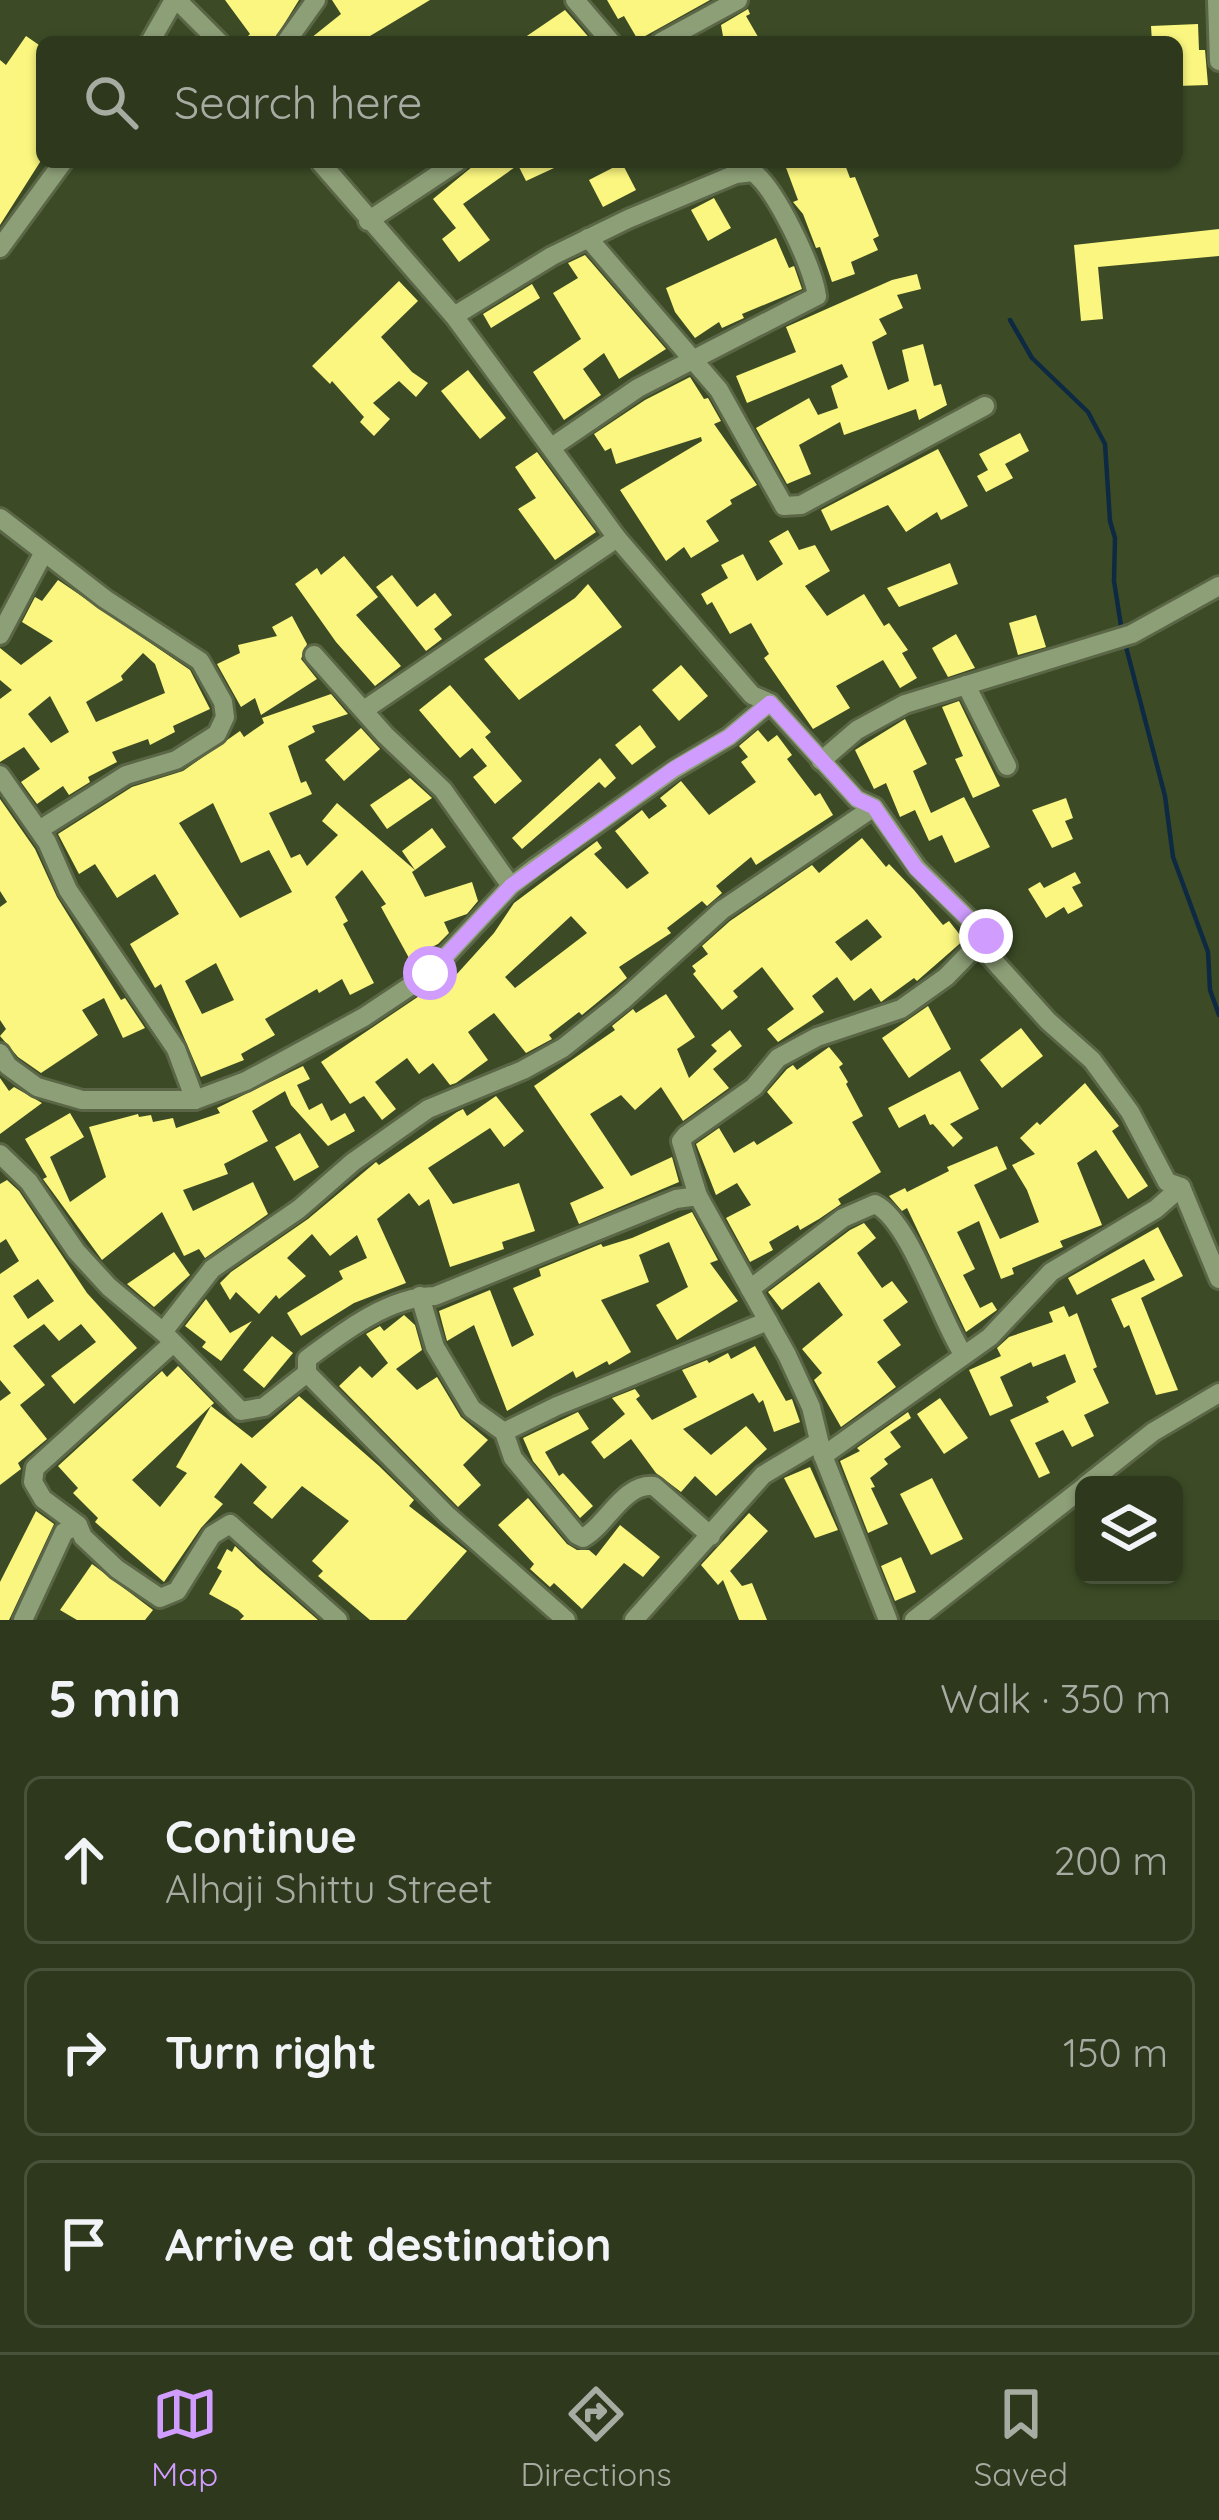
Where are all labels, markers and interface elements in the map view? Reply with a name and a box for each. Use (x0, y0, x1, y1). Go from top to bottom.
search box (36, 36, 1183, 168)
icon: search (78, 69, 144, 135)
text: Search here (174, 74, 422, 130)
route end (959, 909, 1013, 963)
route start (403, 946, 457, 1000)
map controls (1075, 1476, 1183, 1584)
button: layers (1075, 1476, 1183, 1584)
text: 5 min (48, 1666, 181, 1730)
text: Walk · 350 m (940, 1674, 1171, 1723)
text: Continue (165, 1808, 357, 1864)
icon: ahead (51, 1827, 117, 1893)
text: 200 m (1054, 1836, 1168, 1885)
text: Alhaji Shittu Street (165, 1864, 493, 1913)
icon: right (51, 2019, 117, 2085)
text: Turn right (165, 2024, 377, 2080)
text: 150 m (1063, 2028, 1168, 2077)
icon: arrive (51, 2211, 117, 2277)
text: Arrive at destination (165, 2216, 611, 2272)
tab: Map (151, 2381, 218, 2494)
tab: Directions (520, 2381, 672, 2494)
tab: Saved (974, 2381, 1068, 2494)

